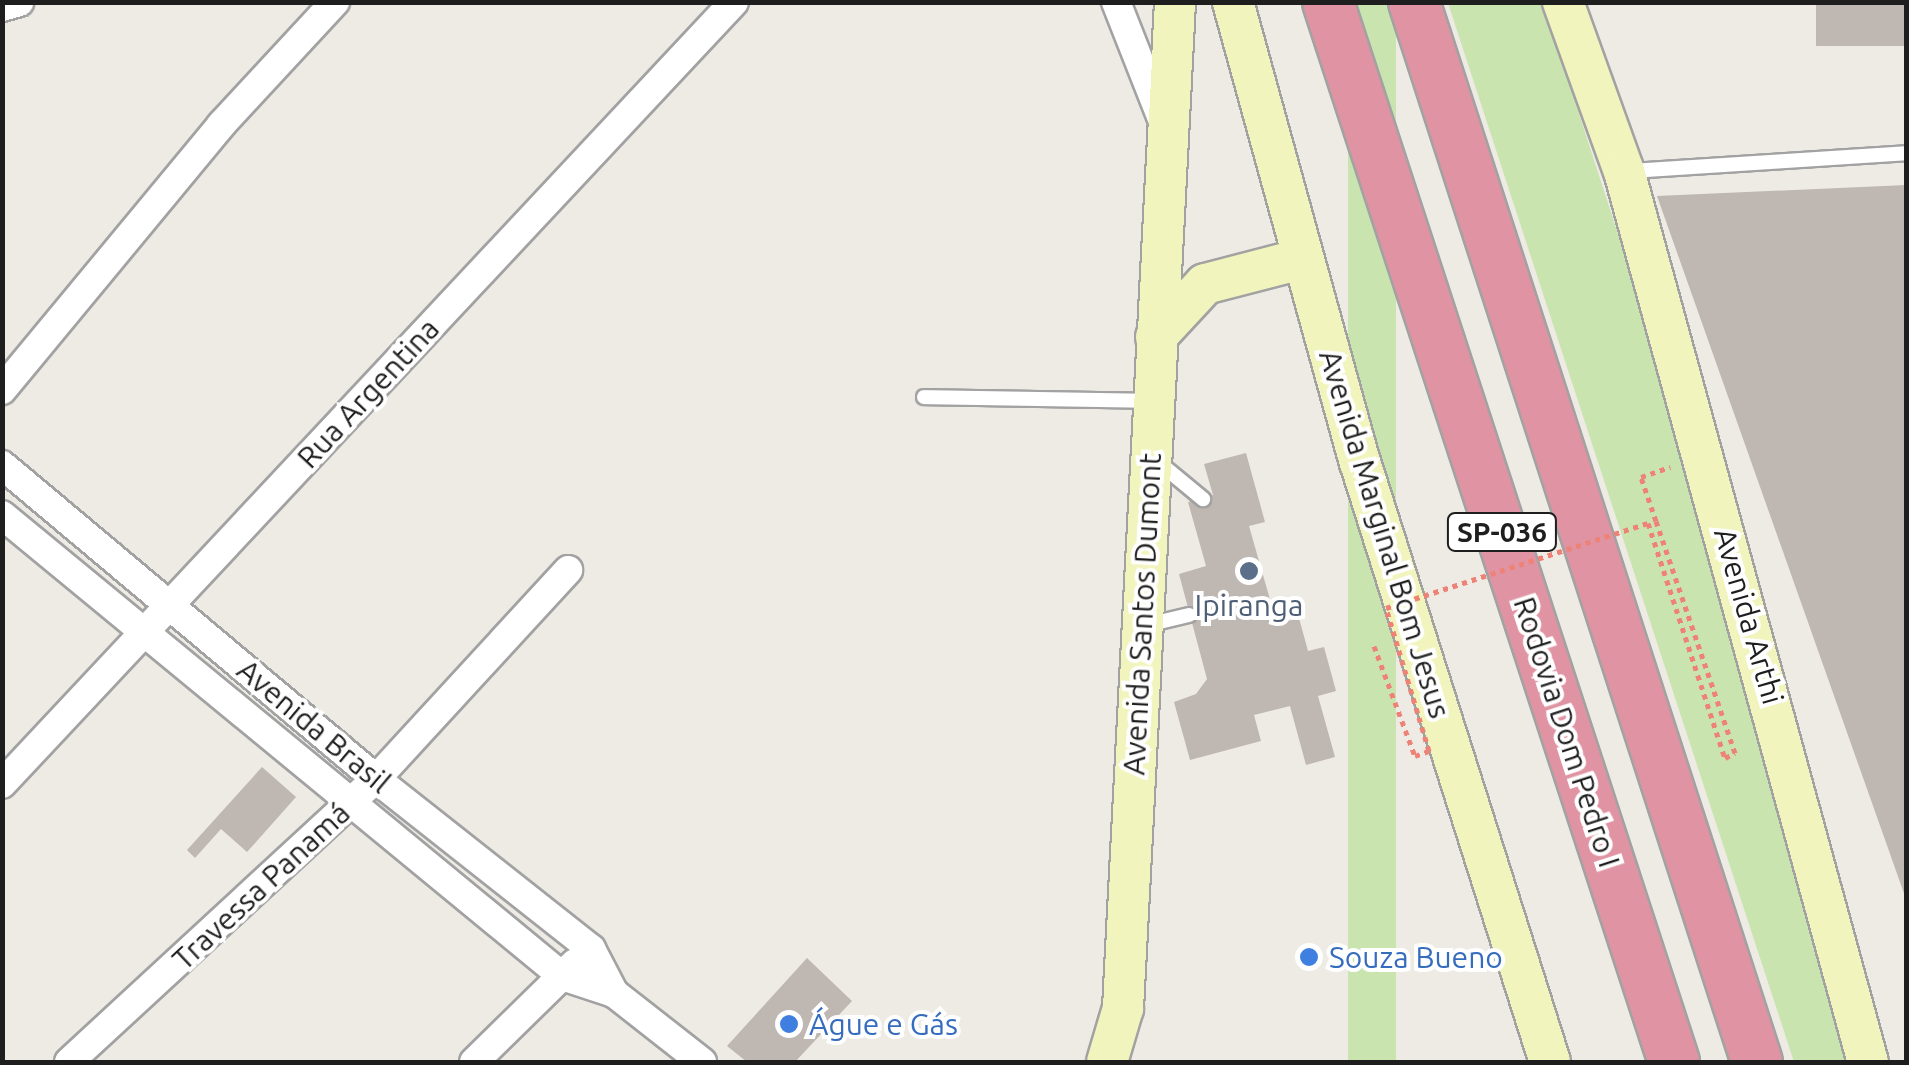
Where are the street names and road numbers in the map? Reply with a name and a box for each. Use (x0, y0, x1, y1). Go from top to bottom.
street label: Rua Argentina (290, 311, 446, 475)
street label: Avenida Marginal Bom Jesus (1312, 346, 1458, 722)
street label: Avenida Santos Dumont (1116, 452, 1168, 776)
road number: SP-036 (1444, 509, 1560, 555)
street label: Avenida Arthi (1707, 524, 1791, 708)
street label: Rodovia Dom Pedro I (1506, 592, 1628, 872)
street label: Avenida Brasil (230, 652, 398, 800)
street label: Travessa Panamá (165, 795, 357, 977)

